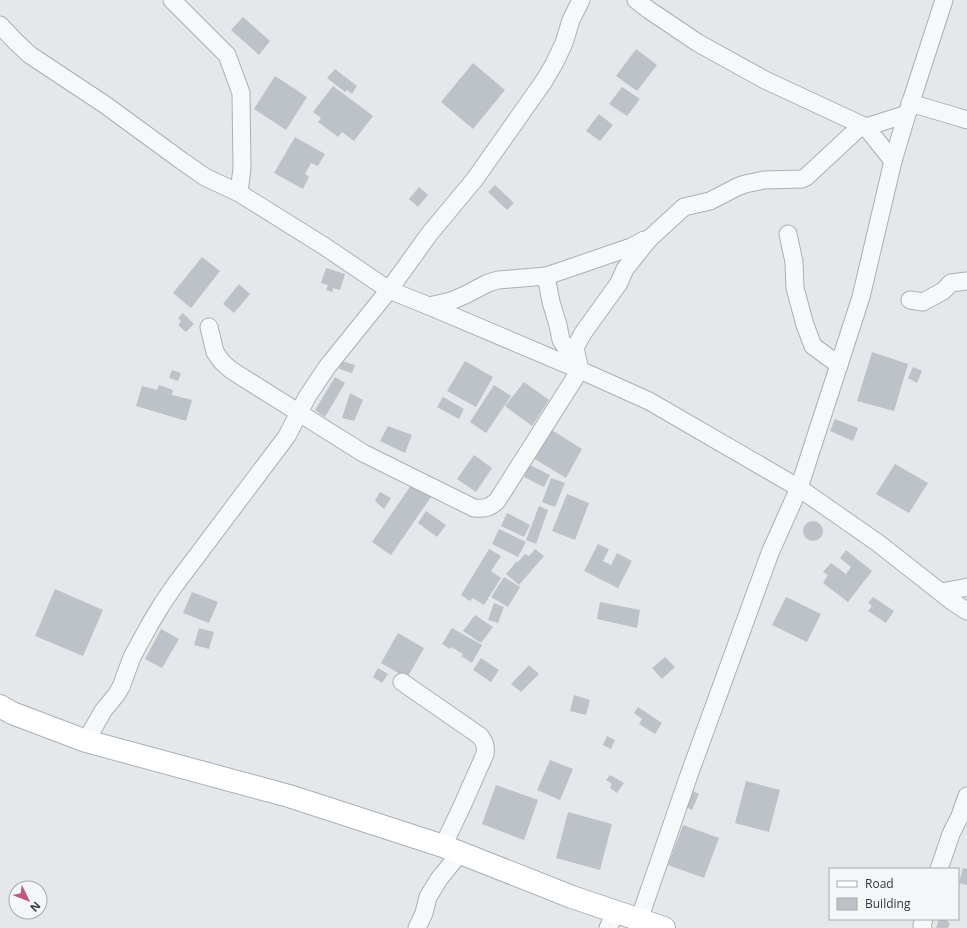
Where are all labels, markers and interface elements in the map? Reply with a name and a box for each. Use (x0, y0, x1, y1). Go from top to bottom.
legend (829, 868, 959, 920)
text: Road (865, 875, 894, 892)
north arrow (8, 880, 48, 920)
text: Building (865, 895, 911, 912)
text: N (27, 899, 44, 916)

